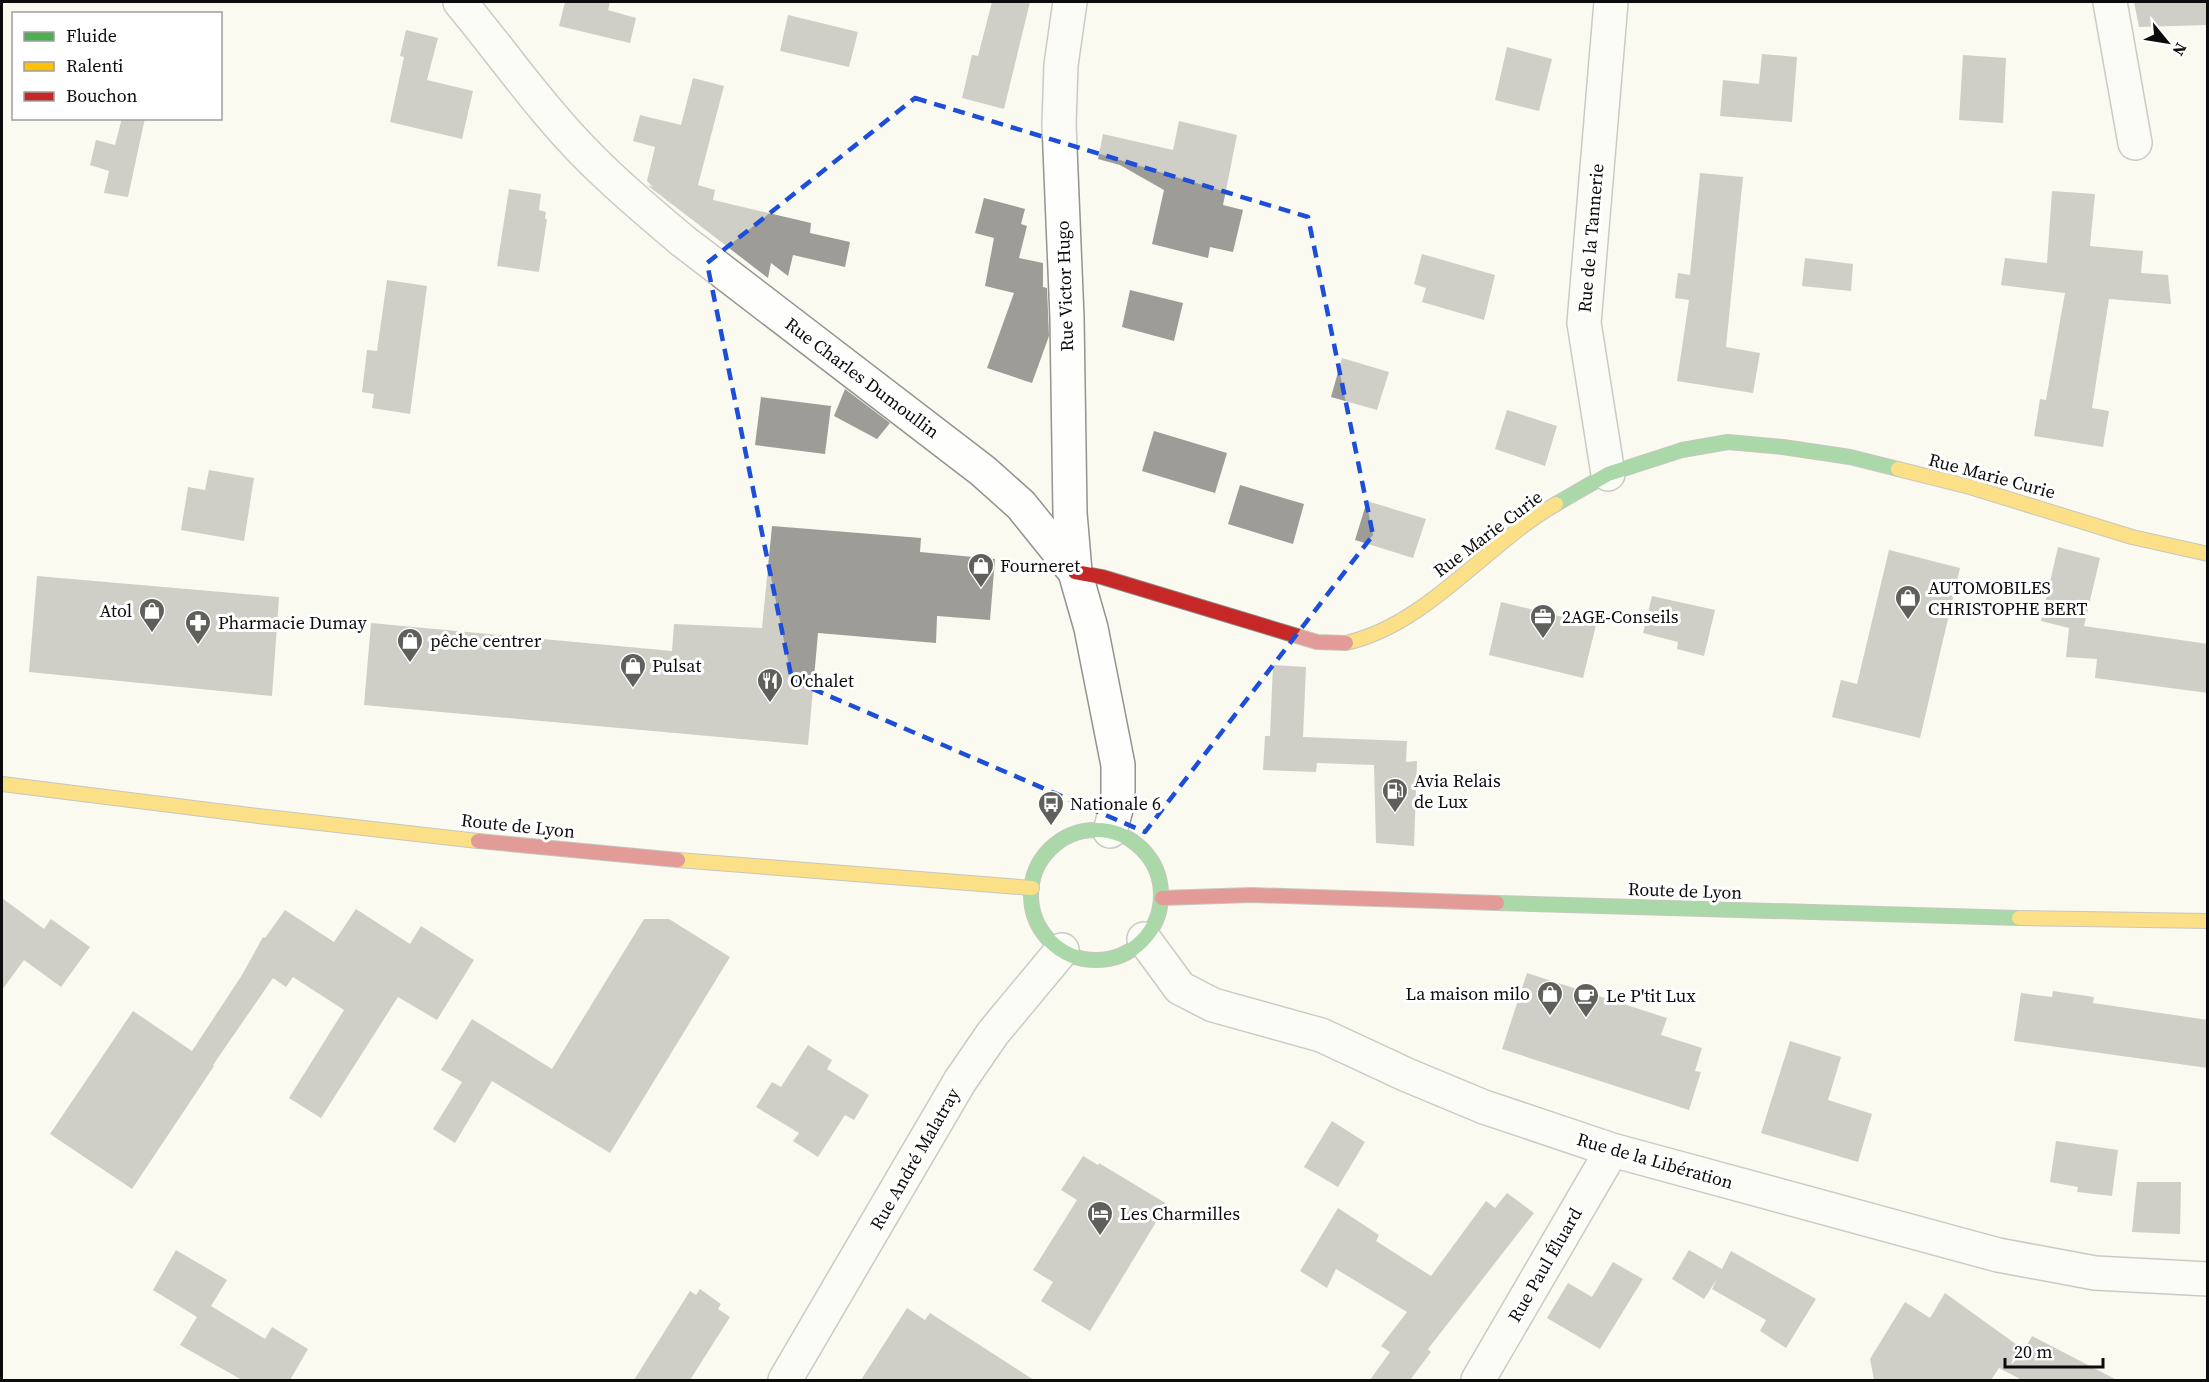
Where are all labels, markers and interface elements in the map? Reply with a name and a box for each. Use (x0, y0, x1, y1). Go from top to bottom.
legend (12, 12, 222, 120)
north arrow (2137, 12, 2197, 72)
text: Fluide (66, 23, 117, 48)
text: N (2167, 39, 2192, 60)
text: Ralenti (66, 53, 123, 78)
text: Bouchon (66, 83, 138, 108)
street label: Rue de la Tannerie (1572, 162, 1609, 313)
street label: Rue Victor Hugo (1050, 220, 1079, 352)
street label: Rue Charles Dumoullin (780, 311, 945, 444)
street label: Rue Marie Curie (1926, 447, 2058, 504)
street label: Rue Marie Curie (1428, 484, 1547, 583)
shop icon: Fourneret (966, 551, 996, 589)
place label: Fourneret (1000, 553, 1080, 578)
place label: AUTOMOBILES CHRISTOPHE BERT (1928, 575, 2088, 621)
shop icon: AUTOMOBILES CHRISTOPHE BERT (1893, 583, 1923, 621)
shop icon: Atol (137, 596, 167, 634)
place label: Atol (99, 598, 132, 623)
office icon: 2AGE-Conseils (1528, 602, 1558, 640)
place label: 2AGE-Conseils (1562, 604, 1679, 629)
pharmacy icon: Pharmacie Dumay (183, 608, 213, 646)
place label: Pharmacie Dumay (218, 610, 367, 635)
shop icon: pêche centrer (395, 626, 425, 664)
place label: pêche centrer (430, 628, 542, 653)
shop icon: Pulsat (618, 651, 648, 689)
place label: Pulsat (652, 653, 701, 678)
restaurant icon: O'chalet (755, 666, 785, 704)
place label: O'chalet (790, 668, 854, 693)
place label: Avia Relais de Lux (1414, 768, 1501, 814)
fuel station icon: Avia Relais de Lux (1380, 776, 1410, 814)
bus stop icon: Nationale 6 (1036, 789, 1066, 827)
place label: Nationale 6 (1070, 791, 1161, 816)
street label: Route de Lyon (460, 807, 576, 844)
street label: Route de Lyon (1627, 876, 1743, 905)
shop icon: La maison milo (1535, 979, 1565, 1017)
place label: La maison milo (1406, 981, 1530, 1006)
cafe icon: Le P'tit Lux (1571, 981, 1601, 1019)
place label: Le P'tit Lux (1606, 983, 1696, 1008)
street label: Rue André Malatray (864, 1083, 966, 1234)
street label: Rue de la Libération (1574, 1126, 1736, 1195)
hotel icon: Les Charmilles (1085, 1199, 1115, 1237)
place label: Les Charmilles (1120, 1201, 1240, 1226)
street label: Rue Paul Éluard (1502, 1203, 1587, 1327)
scale bar (2005, 1331, 2102, 1369)
text: 20 m (2014, 1339, 2052, 1364)

